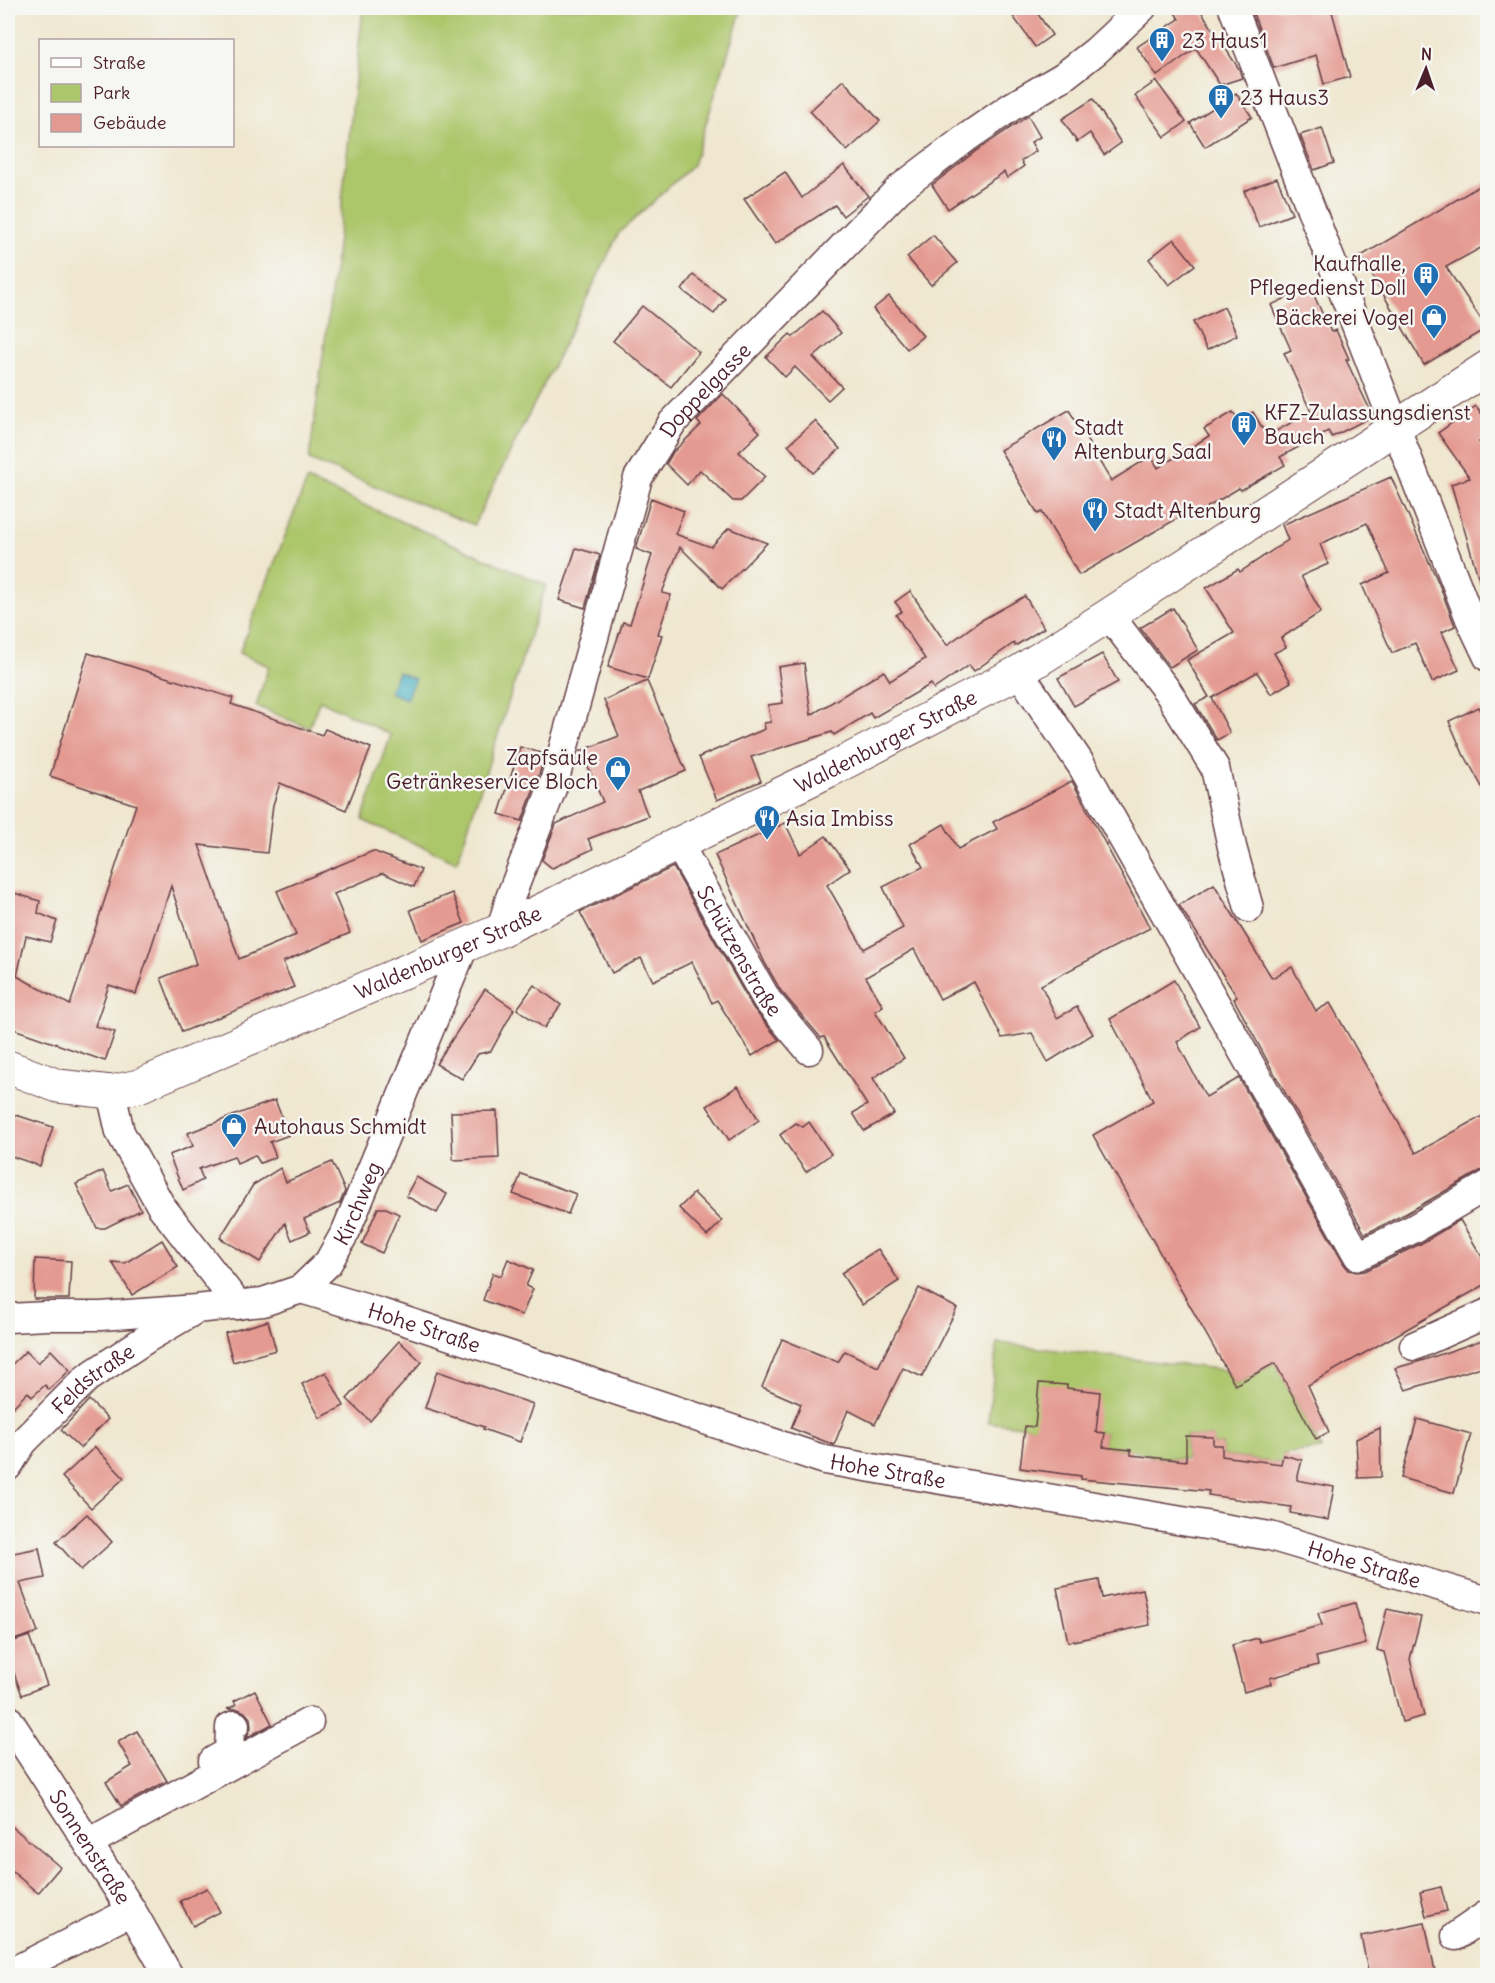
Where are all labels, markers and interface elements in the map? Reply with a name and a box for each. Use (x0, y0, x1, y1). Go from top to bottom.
building icon: 23 Haus1 (1147, 25, 1177, 63)
place label: 23 Haus1 (1182, 27, 1268, 54)
legend (39, 39, 234, 147)
north arrow (1396, 39, 1456, 99)
text: N (1421, 44, 1432, 64)
text: Straße (93, 51, 146, 74)
text: Park (93, 81, 130, 104)
building icon: 23 Haus3 (1206, 82, 1236, 120)
place label: 23 Haus3 (1240, 84, 1329, 111)
text: Gebäude (93, 111, 166, 134)
place label: Kaufhalle, Pflegedienst Doll (1249, 250, 1406, 301)
building icon: Kaufhalle, Pflegedienst Doll (1411, 260, 1441, 298)
shop icon: Bäckerei Vogel (1419, 302, 1449, 340)
place label: Bäckerei Vogel (1275, 304, 1414, 331)
street label: Doppelgasse (653, 337, 756, 442)
place label: KFZ-Zulassungsdienst Bauch (1264, 399, 1471, 450)
building icon: KFZ-Zulassungsdienst Bauch (1229, 409, 1259, 447)
place label: Stadt Altenburg Saal (1074, 414, 1212, 465)
restaurant icon: Stadt Altenburg Saal (1039, 424, 1069, 462)
restaurant icon: Stadt Altenburg (1080, 495, 1110, 533)
place label: Stadt Altenburg (1114, 497, 1261, 524)
street label: Waldenburger Straße (790, 683, 981, 799)
place label: Zapfsäule Getränkeservice Bloch (386, 744, 598, 795)
shop icon: Zapfsäule Getränkeservice Bloch (603, 754, 633, 792)
restaurant icon: Asia Imbiss (752, 803, 782, 841)
place label: Asia Imbiss (786, 805, 894, 832)
street label: Schützenstraße (691, 881, 788, 1022)
street label: Waldenburger Straße (350, 899, 546, 1005)
shop icon: Autohaus Schmidt (219, 1111, 249, 1149)
place label: Autohaus Schmidt (254, 1113, 426, 1140)
street label: Kirchweg (327, 1157, 387, 1250)
street label: Hohe Straße (365, 1296, 484, 1358)
street label: Feldstraße (45, 1337, 139, 1420)
street label: Hohe Straße (828, 1448, 948, 1494)
street label: Hohe Straße (1304, 1534, 1424, 1594)
street label: Sonnenstraße (44, 1784, 137, 1909)

